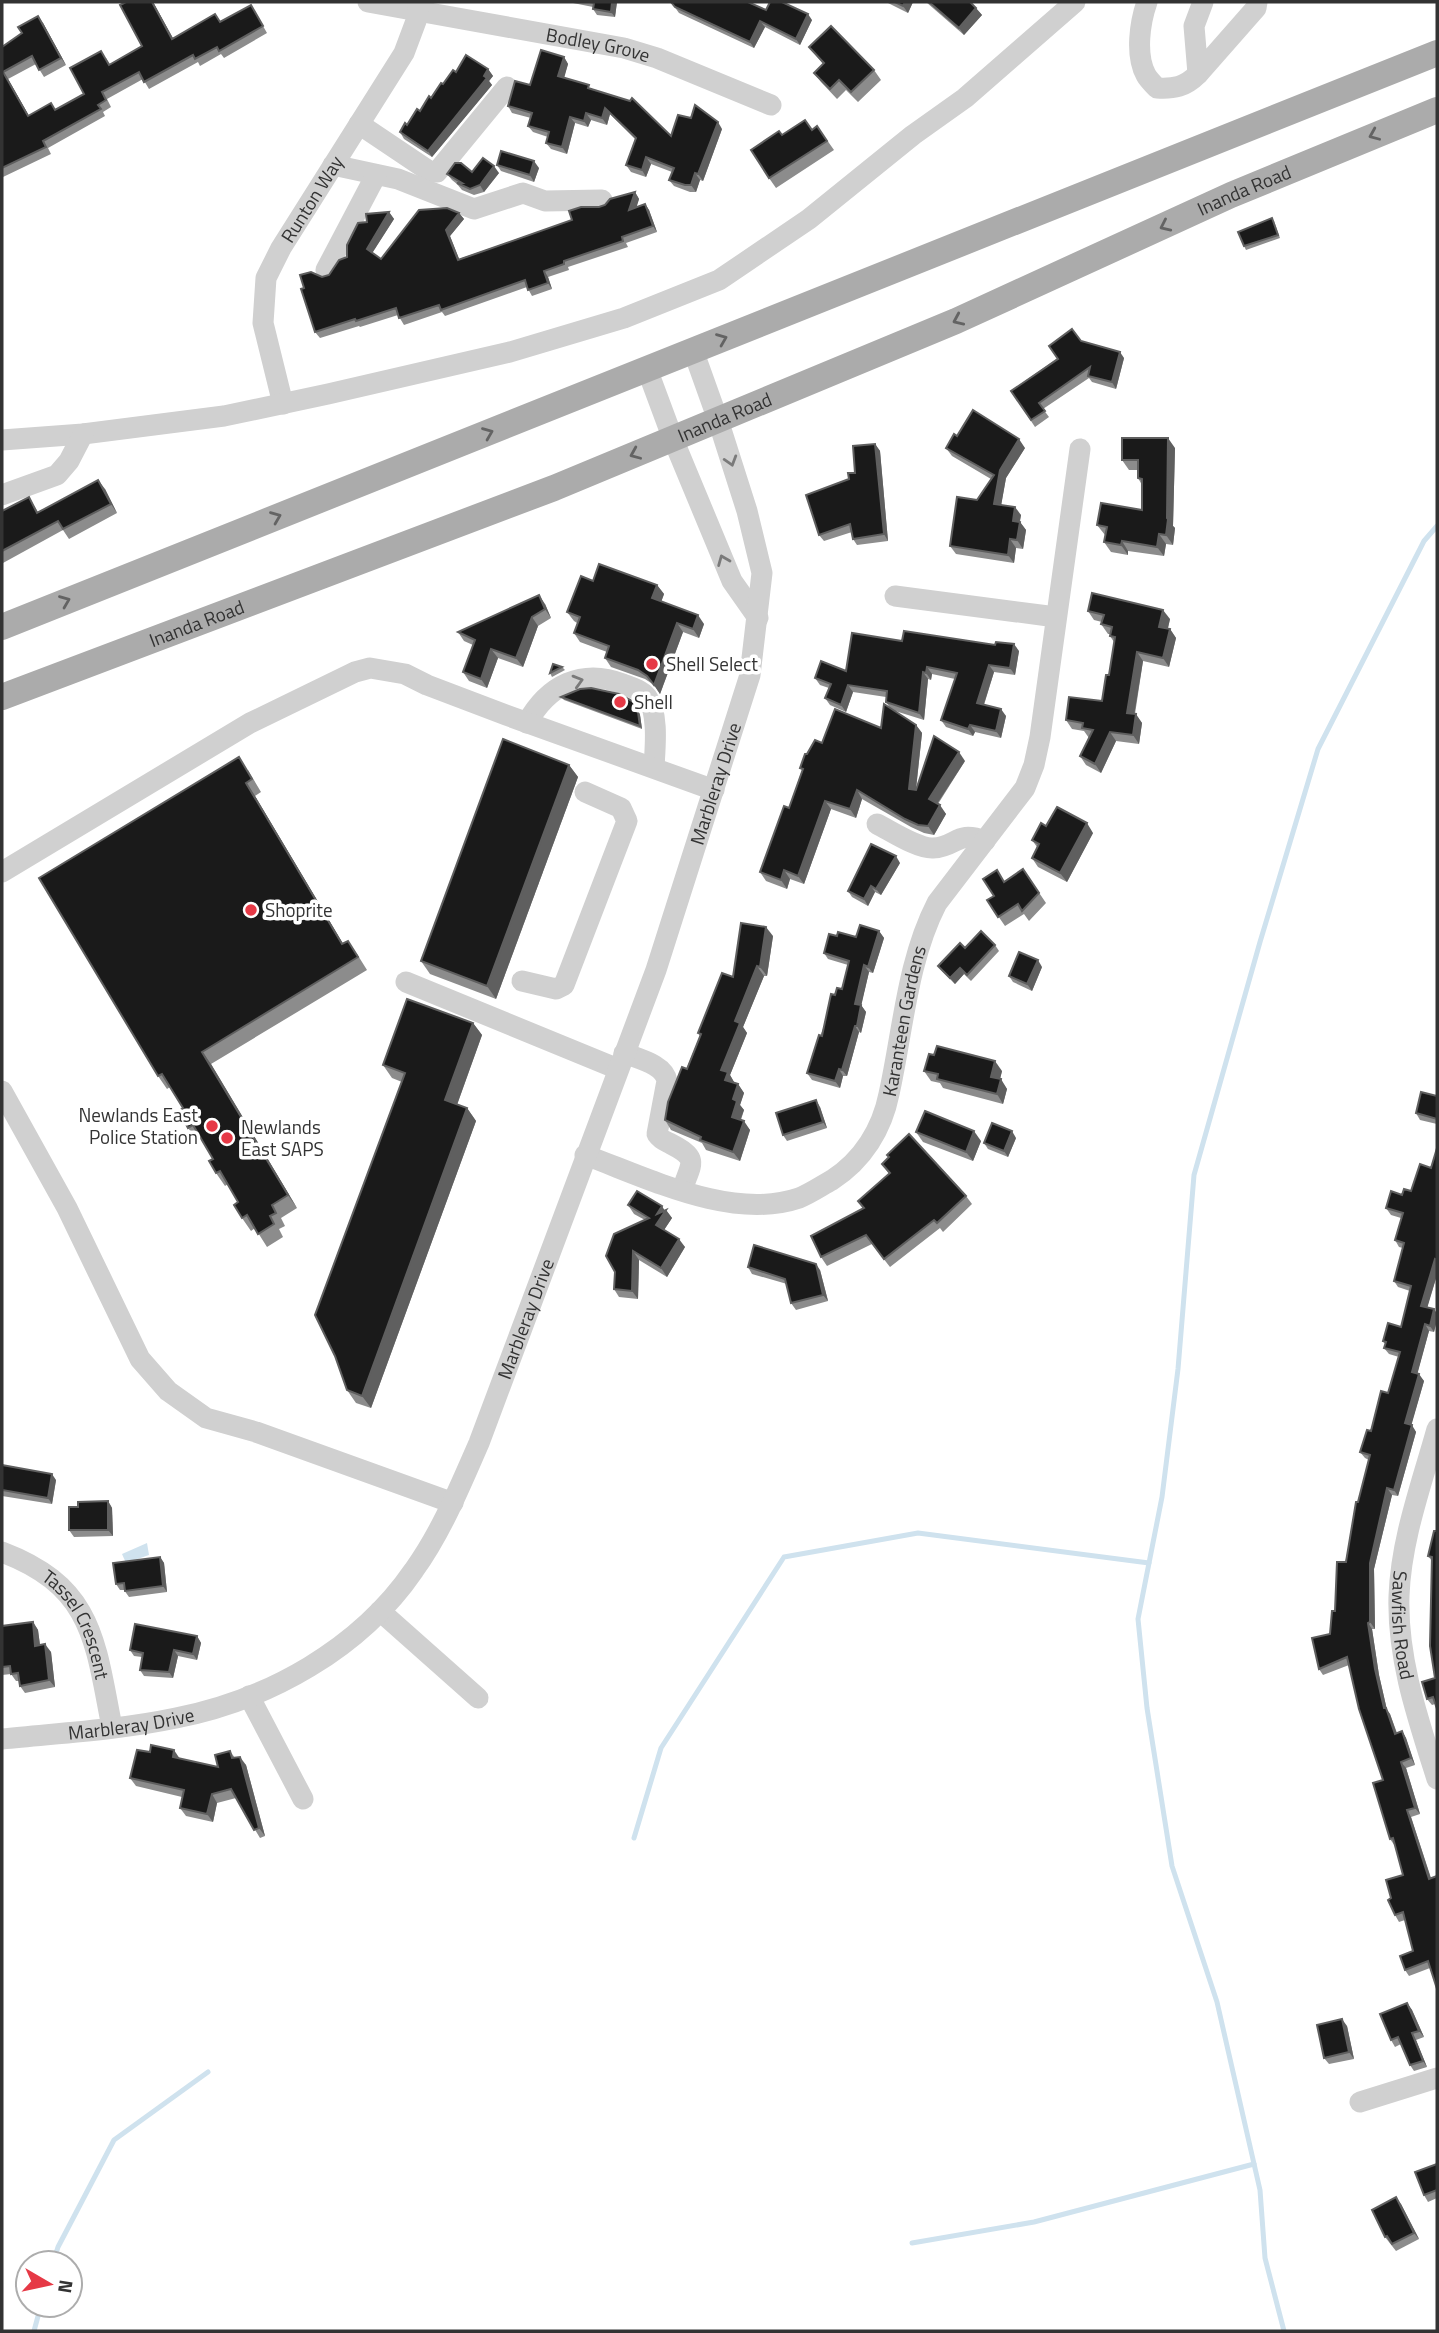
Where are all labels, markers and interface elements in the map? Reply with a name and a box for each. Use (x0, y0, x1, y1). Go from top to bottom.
street label: Bodley Grove (544, 19, 654, 69)
one-way arrow (1369, 127, 1381, 141)
street label: Runton Way (273, 149, 350, 248)
street label: Inanda Road (1192, 157, 1295, 223)
one-way arrow (1160, 218, 1172, 232)
one-way arrow (953, 312, 965, 326)
one-way arrow (714, 333, 727, 347)
street label: Inanda Road (673, 384, 776, 449)
one-way arrow (481, 427, 493, 441)
one-way arrow (630, 446, 642, 460)
one-way arrow (723, 455, 738, 467)
one-way arrow (270, 511, 282, 525)
one-way arrow (717, 555, 731, 567)
street label: Inanda Road (145, 592, 248, 654)
one-way arrow (58, 596, 70, 610)
place label: Shell Select (666, 649, 758, 678)
marker: Shell Select (644, 656, 660, 672)
one-way arrow (571, 675, 583, 689)
place label: Shell (634, 687, 673, 716)
marker: Shell (612, 694, 628, 710)
street label: Marbleray Drive (682, 719, 748, 848)
place label: Shoprite (265, 895, 333, 924)
marker: Shoprite (243, 902, 259, 918)
street label: Karanteen Gardens (874, 941, 933, 1099)
place label: Newlands East Police Station (79, 1100, 198, 1151)
place label: Newlands East SAPS (241, 1112, 324, 1163)
marker: Newlands East Police Station (204, 1118, 220, 1134)
marker: Newlands East SAPS (219, 1130, 235, 1146)
street label: Marbleray Drive (489, 1254, 561, 1383)
street label: Tassel Crescent (37, 1562, 117, 1682)
street label: Sawfish Road (1385, 1569, 1423, 1682)
street label: Marbleray Drive (67, 1700, 197, 1747)
north arrow (14, 2249, 84, 2319)
text: N (51, 2278, 82, 2296)

